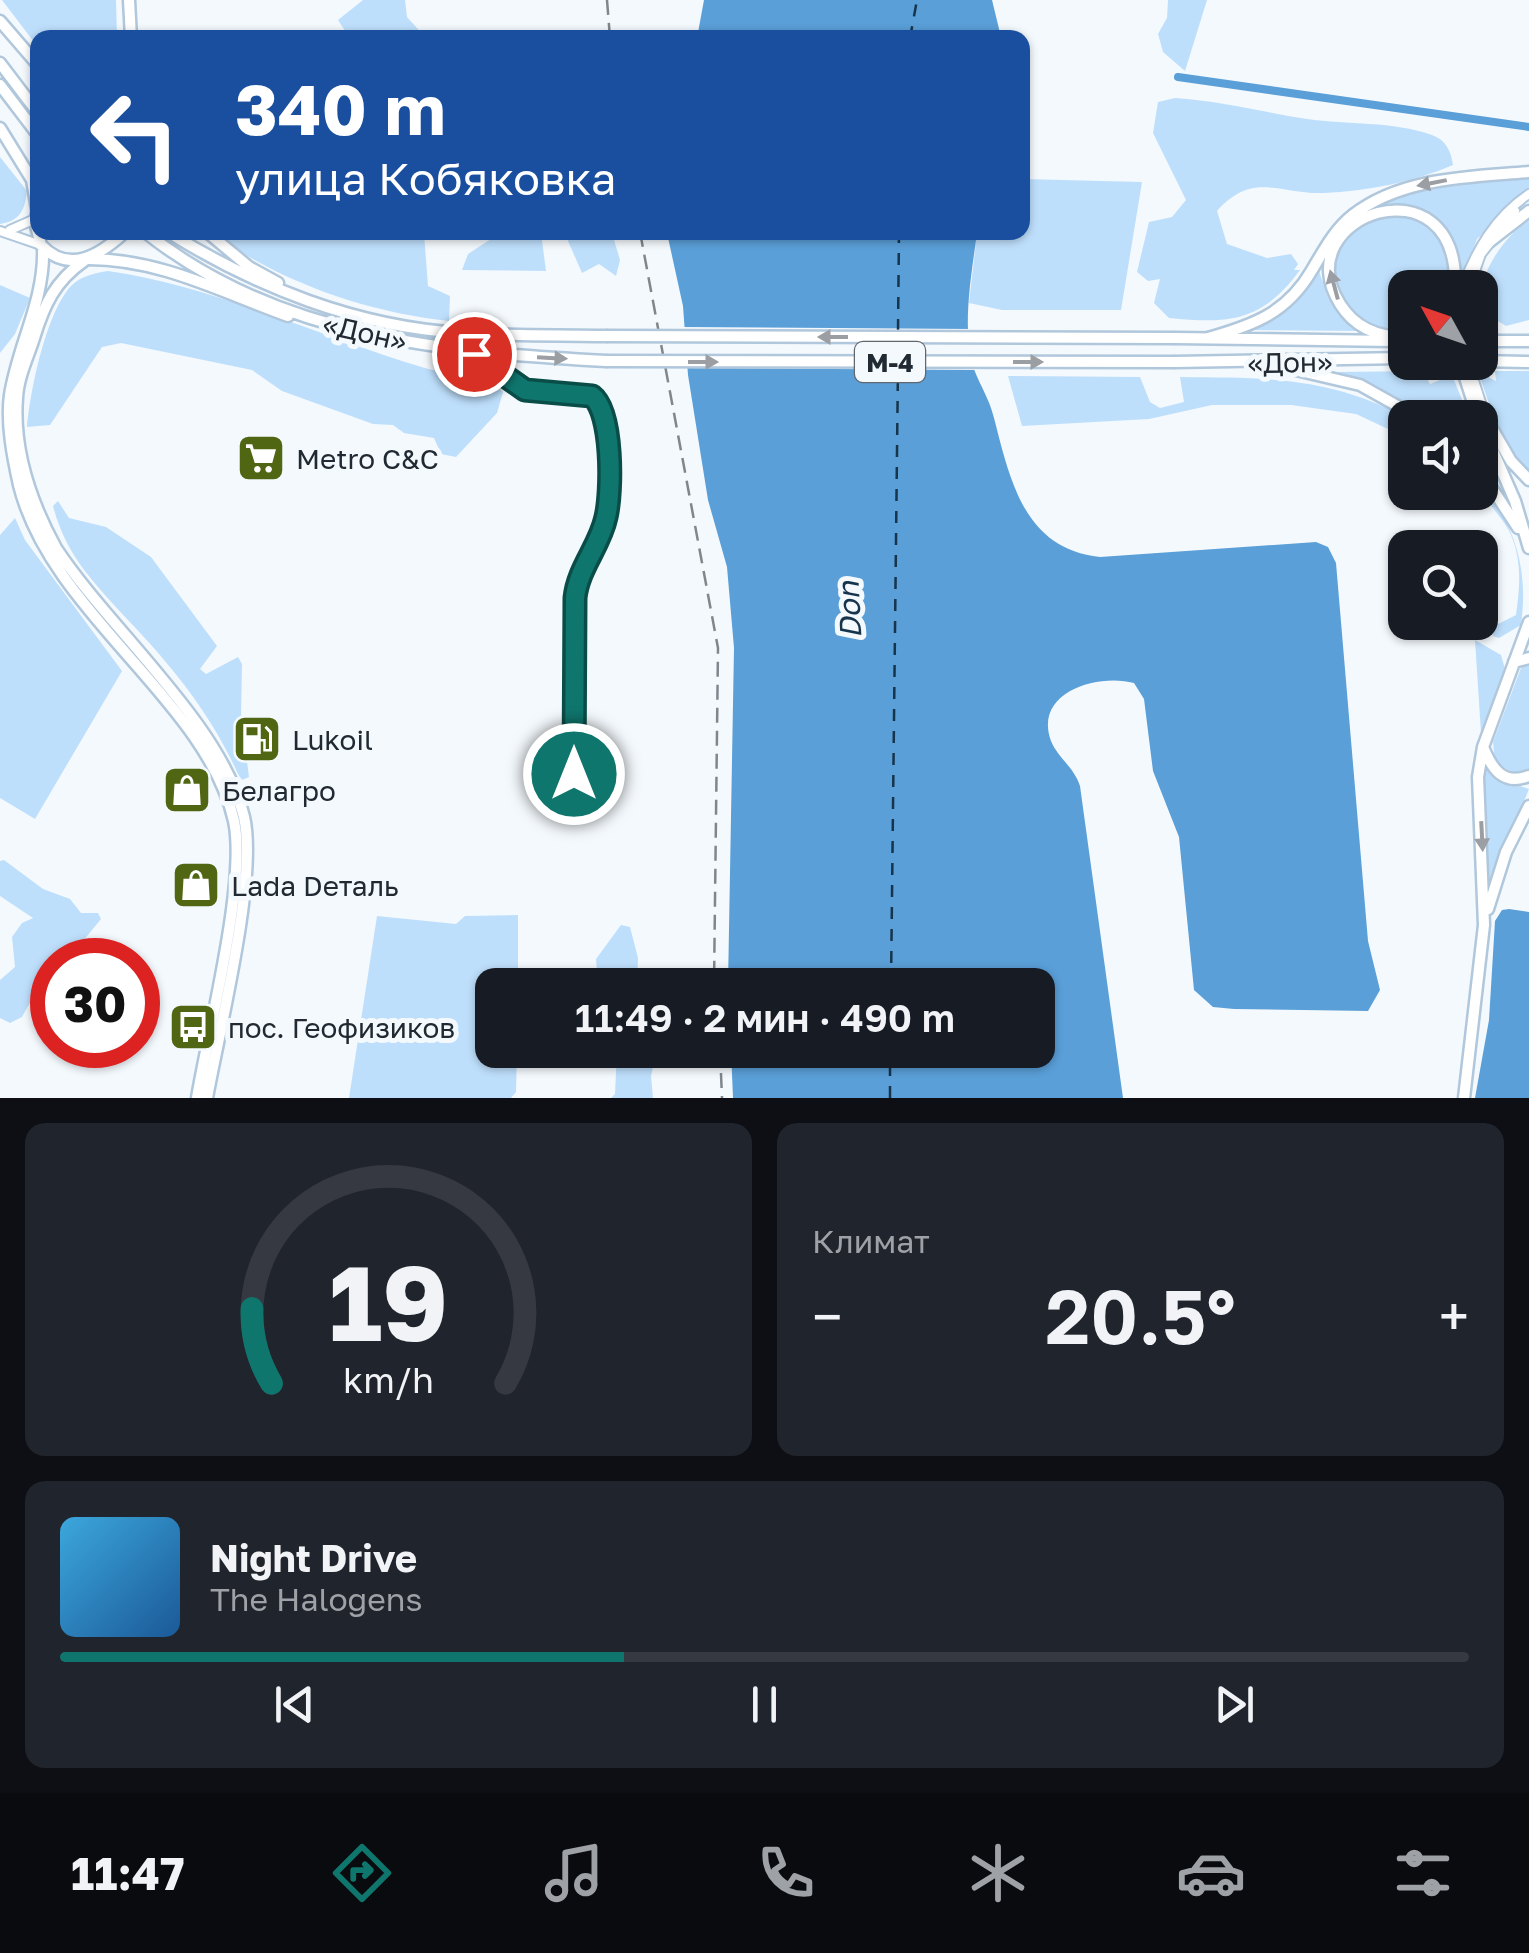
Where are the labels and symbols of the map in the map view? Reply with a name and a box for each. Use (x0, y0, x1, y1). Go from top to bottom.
one-way arrow (1416, 176, 1447, 192)
one-way arrow (1325, 270, 1341, 301)
north arrow (1388, 270, 1498, 380)
street label: «Дон» (320, 306, 410, 358)
pin (432, 312, 517, 397)
one-way arrow (816, 329, 848, 345)
road number: М-4 (855, 342, 925, 382)
street label: «Дон» (1247, 345, 1333, 379)
one-way arrow (536, 350, 568, 366)
one-way arrow (688, 354, 720, 370)
one-way arrow (1013, 354, 1045, 370)
supermarket icon: Metro C&C (235, 432, 287, 484)
place label: Metro C&C (296, 442, 439, 475)
water label: Don (829, 579, 868, 640)
fuel station icon: Lukoil (231, 713, 283, 765)
position arrow (522, 722, 626, 826)
place label: Lukoil (292, 723, 373, 756)
shop icon: Белагро (161, 764, 213, 816)
place label: Белагро (222, 774, 336, 807)
one-way arrow (1474, 820, 1490, 852)
shop icon: Lada Dеталь (170, 859, 222, 911)
place label: Lada Dеталь (231, 869, 399, 902)
speed limit sign: 30 (30, 938, 160, 1068)
bus stop icon: пос. Геофизиков (167, 1001, 219, 1053)
place label: пос. Геофизиков (228, 1011, 455, 1044)

